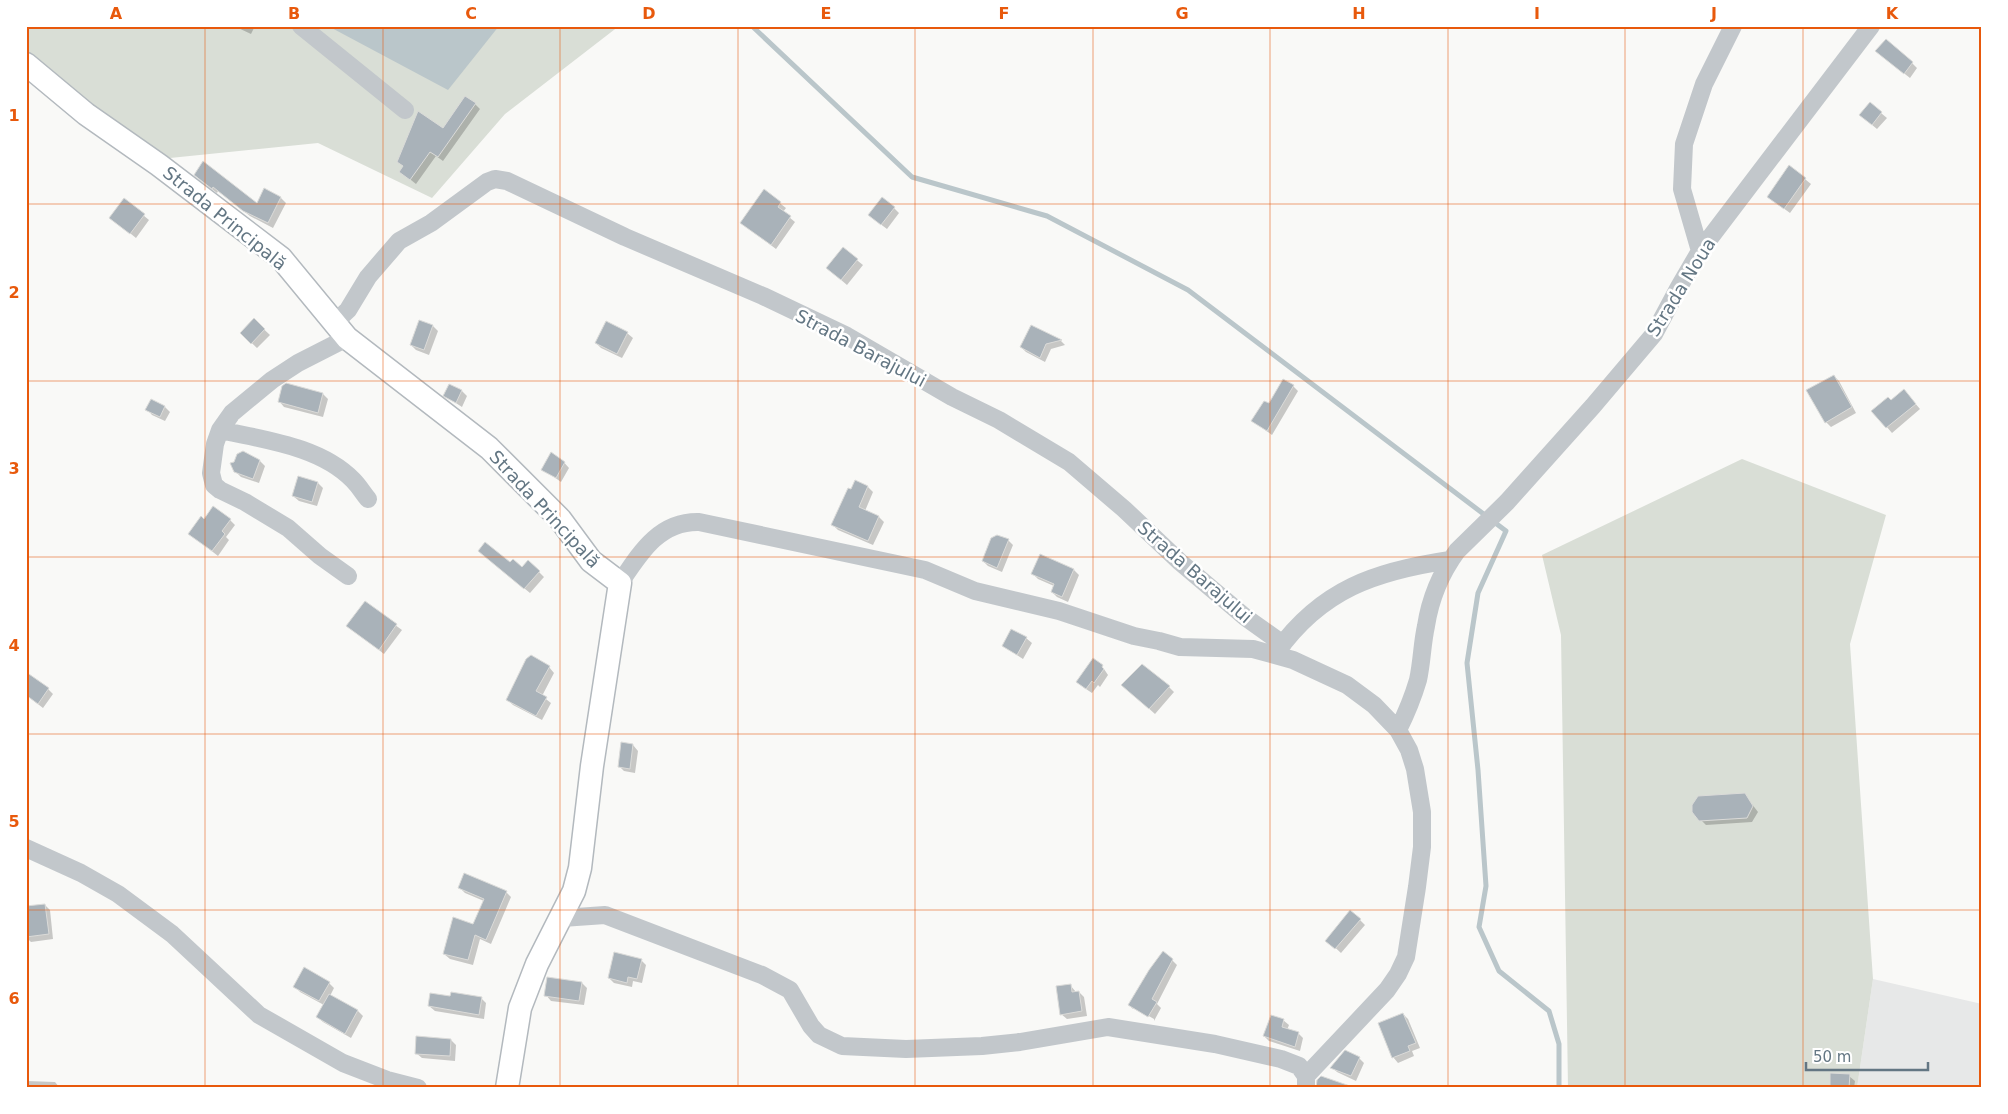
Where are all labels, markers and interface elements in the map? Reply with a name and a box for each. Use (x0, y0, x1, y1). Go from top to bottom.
text: A (110, 4, 123, 23)
text: B (288, 4, 300, 23)
text: C (465, 4, 477, 23)
text: D (642, 4, 656, 23)
text: E (821, 4, 831, 23)
text: F (999, 4, 1009, 23)
text: G (1175, 4, 1189, 23)
text: H (1352, 4, 1366, 23)
text: I (1534, 4, 1540, 23)
text: J (1710, 4, 1717, 23)
text: K (1886, 4, 1899, 23)
text: 1 (8, 106, 20, 125)
street label: Strada Principală (159, 162, 291, 274)
street label: Strada Noua (1642, 234, 1720, 340)
text: 2 (8, 283, 20, 302)
street label: Strada Barajului (792, 305, 930, 391)
street label: Strada Principală (485, 446, 605, 572)
text: 3 (8, 459, 20, 478)
street label: Strada Barajului (1133, 517, 1257, 627)
text: 4 (8, 636, 20, 655)
text: 5 (8, 812, 20, 831)
text: 6 (8, 989, 20, 1008)
scale bar (1806, 1039, 1928, 1071)
text: 50 m (1813, 1048, 1851, 1066)

